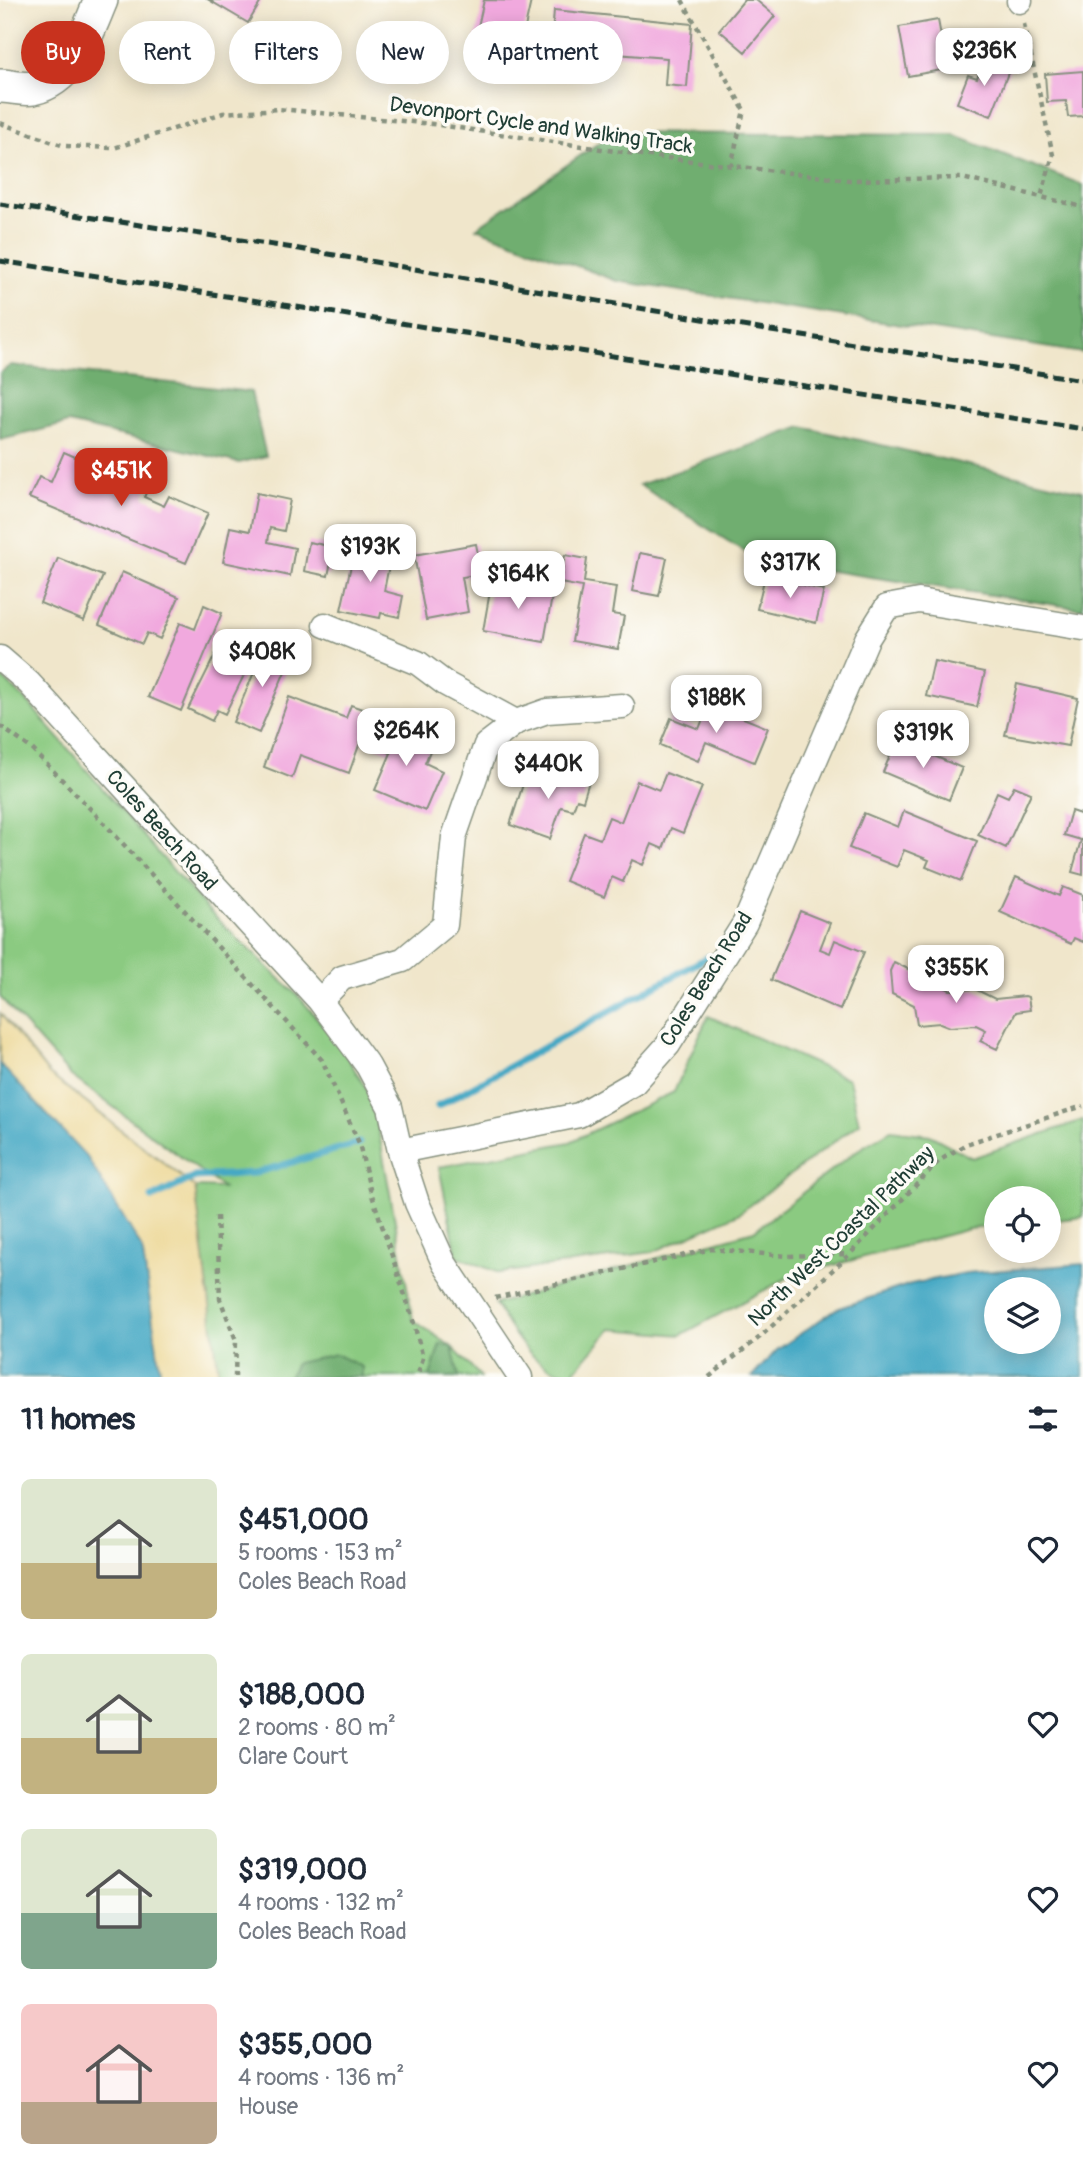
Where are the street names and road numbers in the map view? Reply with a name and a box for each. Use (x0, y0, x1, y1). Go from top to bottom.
street label: Devonport Cycle and Walking Track (388, 91, 694, 160)
street label: Coles Beach Road (100, 764, 223, 897)
street label: Coles Beach Road (654, 907, 759, 1052)
street label: North West Coastal Pathway (742, 1140, 940, 1332)

